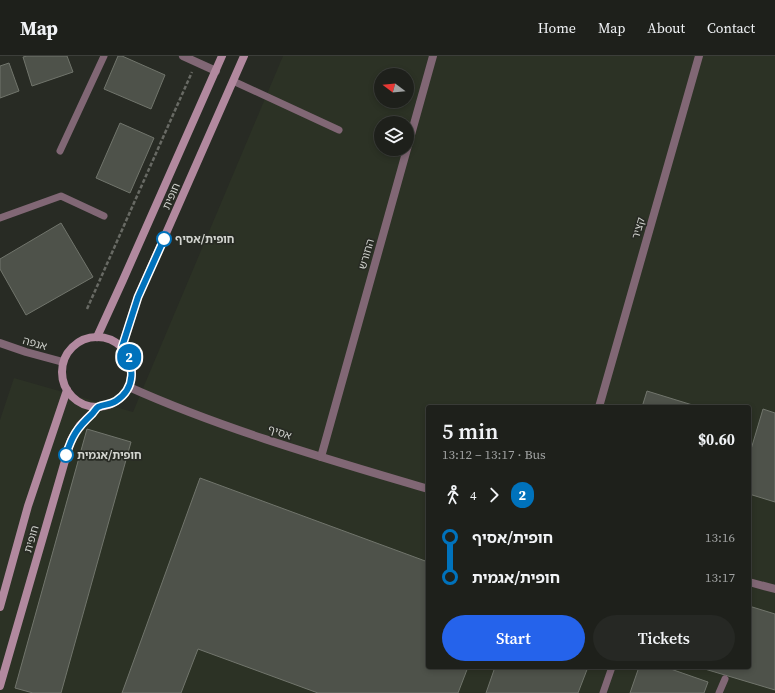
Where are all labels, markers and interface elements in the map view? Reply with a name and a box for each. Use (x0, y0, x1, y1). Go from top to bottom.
text: Map (20, 15, 58, 41)
text: Home (538, 18, 576, 38)
text: Map (598, 18, 625, 38)
text: About (647, 18, 685, 38)
text: Contact (707, 18, 755, 38)
north arrow (374, 68, 414, 108)
map controls (374, 68, 414, 156)
button: layers (374, 116, 414, 156)
street label: חופית (159, 181, 184, 212)
street label: קציר (628, 216, 649, 241)
marker: חופית/אסיף (156, 231, 172, 247)
place label: חופית/אסיף (175, 232, 234, 247)
street label: החורש (355, 237, 378, 271)
street label: אנפה (21, 333, 49, 354)
line badge: 2 (116, 344, 142, 370)
text: 2 (125, 347, 133, 367)
text: 5 min (442, 416, 498, 446)
street label: אסיף (266, 422, 294, 443)
text: $0.60 (698, 429, 735, 450)
text: 13:12 – 13:17 · Bus (442, 446, 546, 463)
marker: חופית/אגמית (58, 447, 74, 463)
place label: חופית/אגמית (77, 448, 142, 463)
icon: walk (442, 484, 464, 506)
icon: forward (483, 484, 505, 506)
text: 2 (519, 485, 526, 505)
text: 4 (470, 487, 477, 504)
street label: חופית (20, 524, 42, 554)
text: חופית/אסיף (472, 527, 553, 548)
text: 13:16 (705, 529, 735, 546)
text: חופית/אגמית (472, 567, 560, 588)
text: 13:17 (705, 569, 735, 586)
button: Start (442, 615, 585, 661)
button: Tickets (593, 615, 735, 661)

